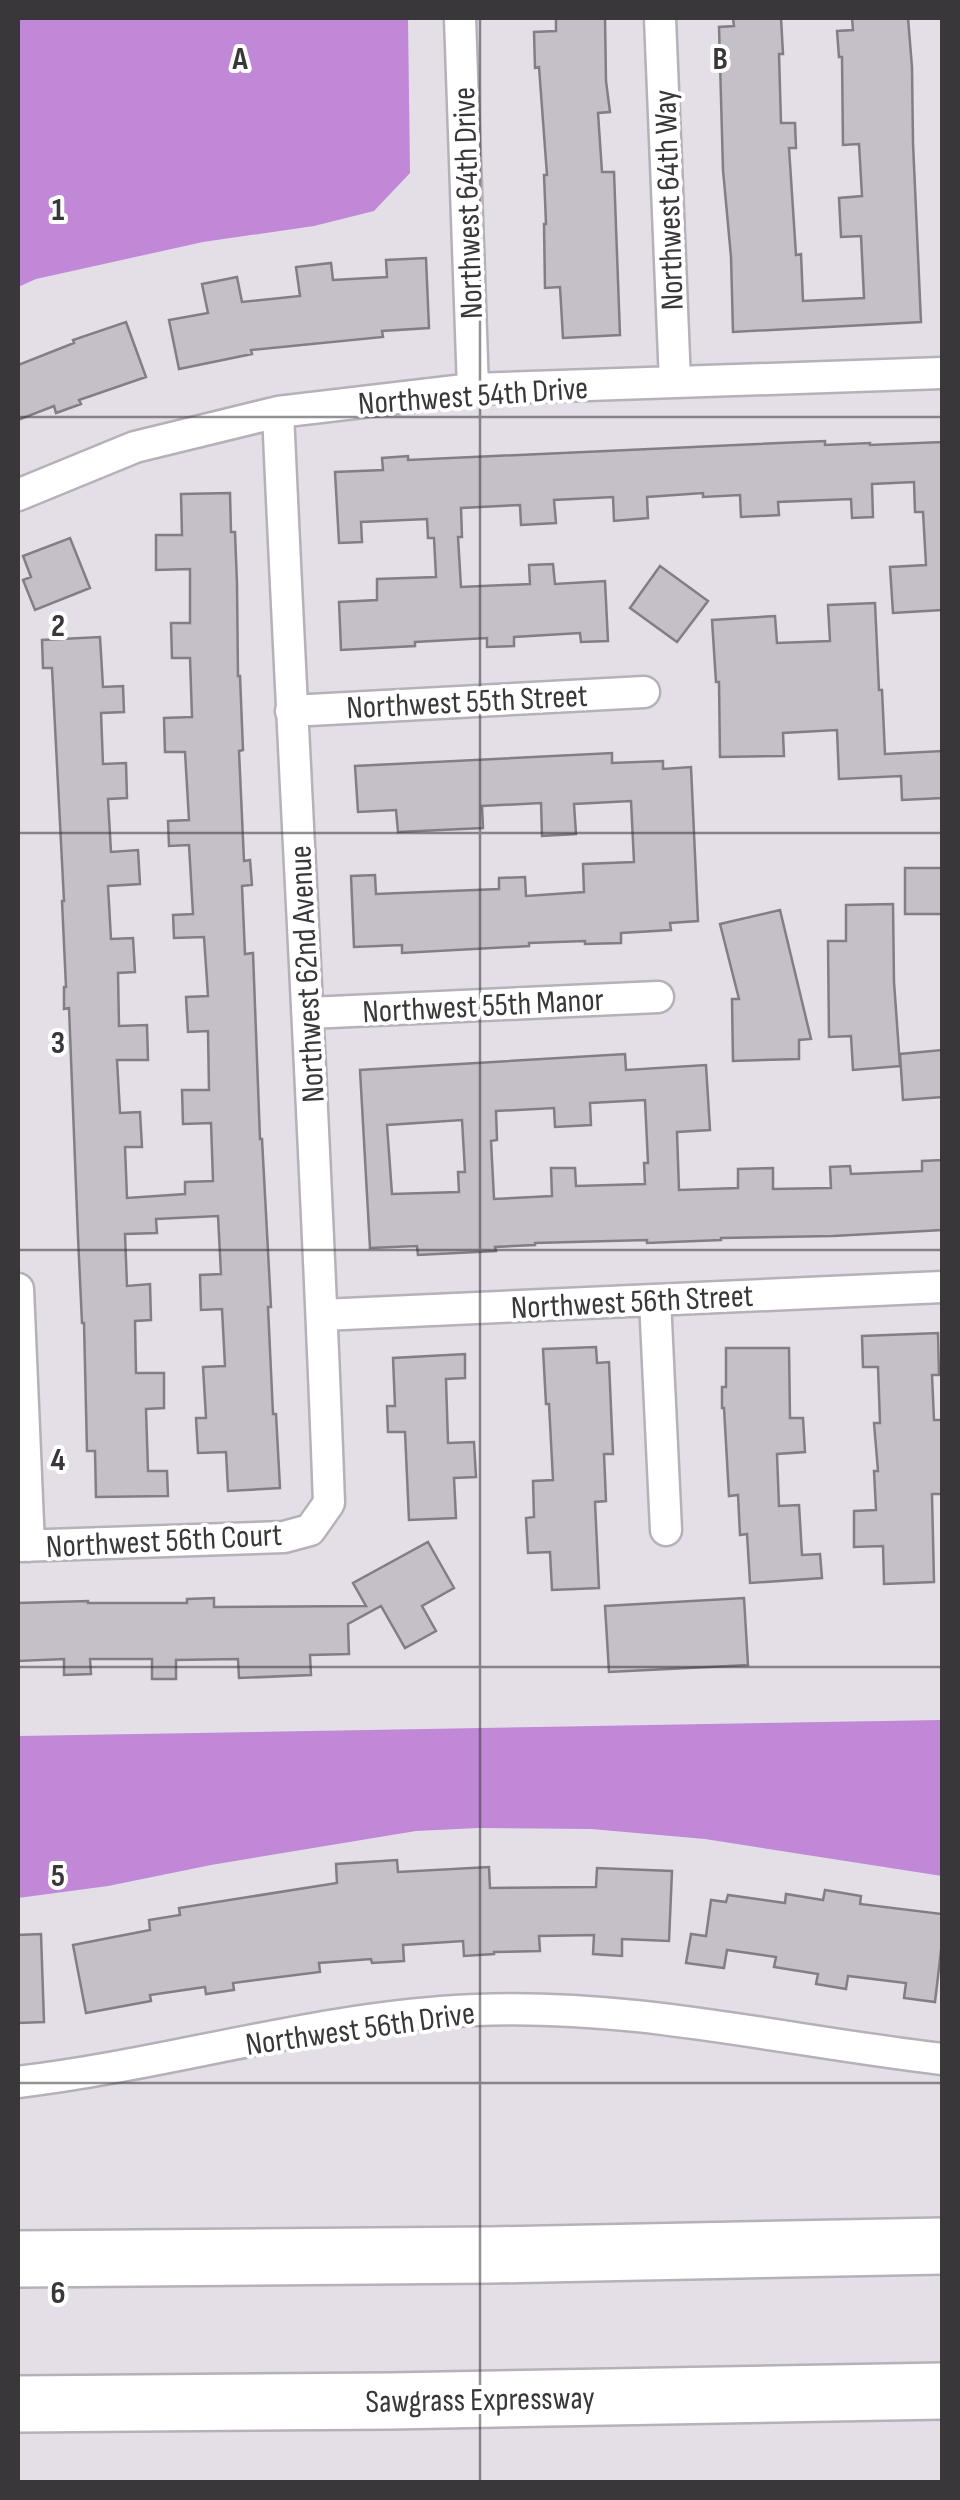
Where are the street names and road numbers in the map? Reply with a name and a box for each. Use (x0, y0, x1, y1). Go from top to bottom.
street label: Northwest 64th Drive (445, 86, 492, 320)
street label: Northwest 64th Way (646, 89, 693, 311)
street label: Northwest 54th Drive (357, 369, 589, 424)
street label: Northwest 55th Street (346, 677, 589, 728)
street label: Northwest 62nd Avenue (281, 844, 334, 1104)
street label: Northwest 55th Manor (362, 981, 605, 1032)
street label: Northwest 56th Street (510, 1277, 754, 1328)
street label: Northwest 56th Court (45, 1516, 283, 1567)
street label: Northwest 56th Drive (243, 1994, 477, 2065)
street label: Sawgrass Expressway (365, 2379, 595, 2422)

